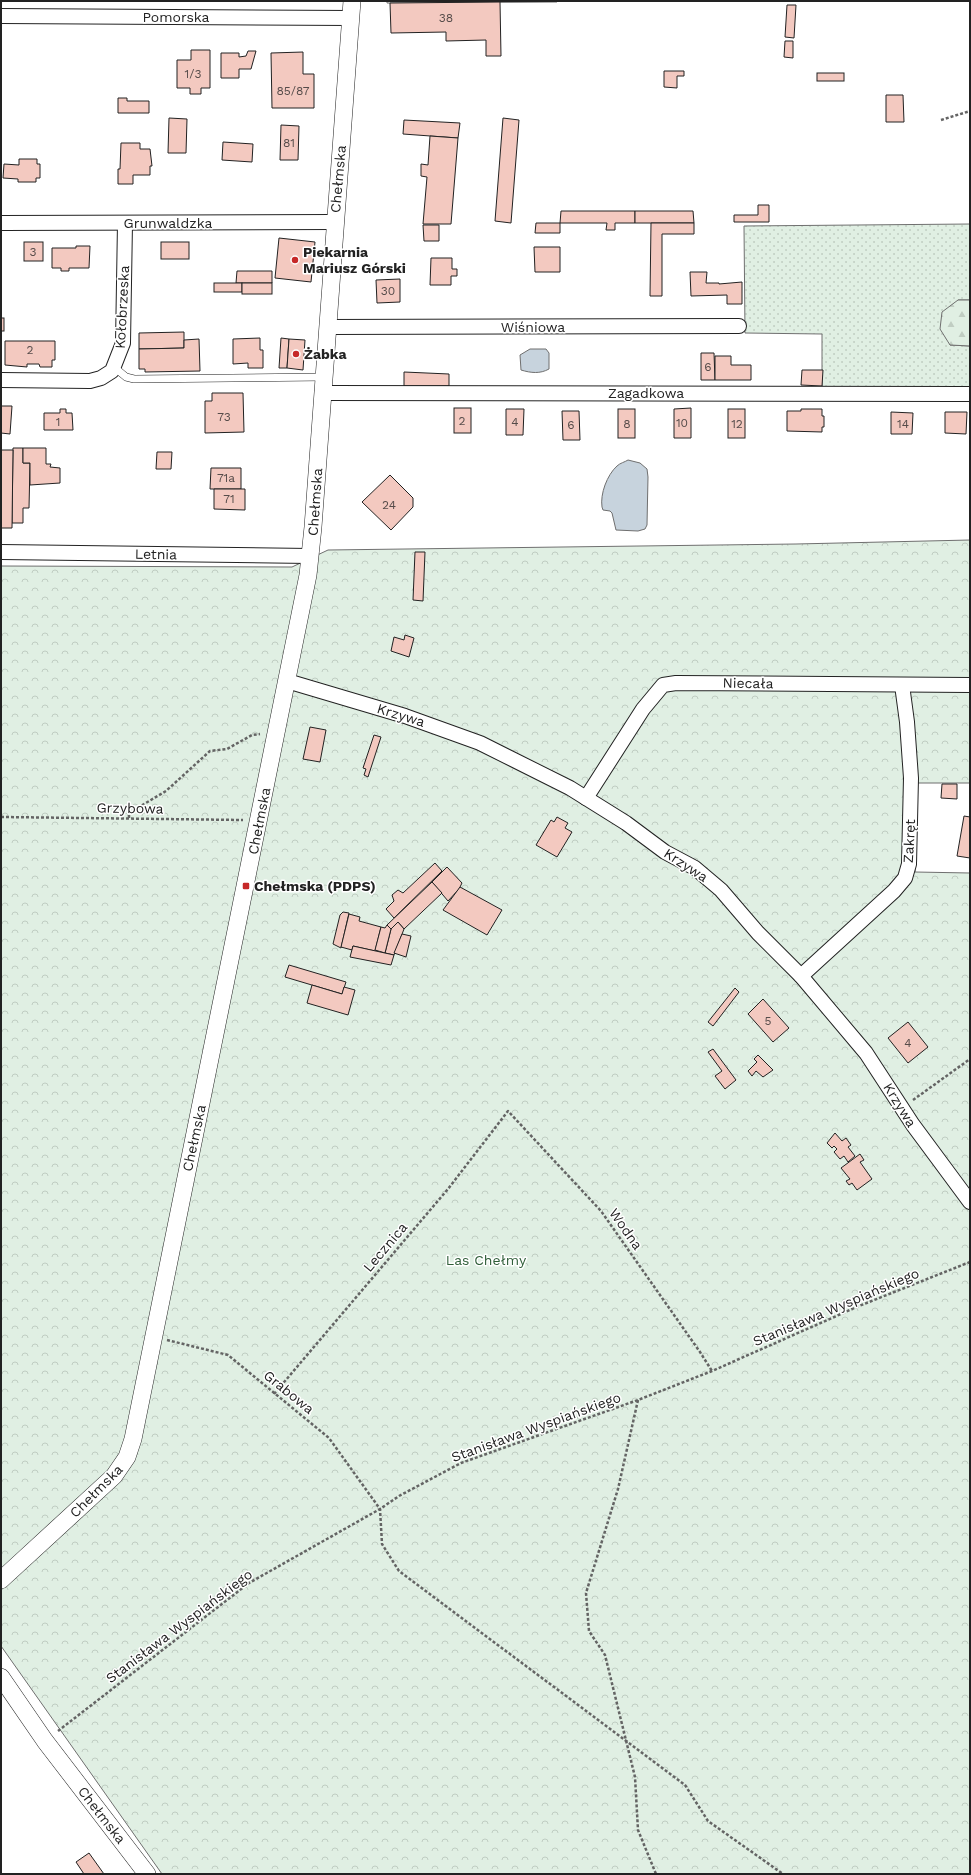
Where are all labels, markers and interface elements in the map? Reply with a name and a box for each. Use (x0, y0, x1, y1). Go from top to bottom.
street label: Pomorska (142, 9, 210, 25)
house number: 38 (439, 11, 453, 25)
house number: 1/3 (185, 67, 201, 81)
house number: 85/87 (276, 84, 310, 98)
house number: 81 (283, 136, 295, 150)
street label: Chełmska (327, 144, 349, 214)
street label: Grunwaldzka (124, 215, 212, 231)
place label: Piekarnia Mariusz Górski (303, 244, 406, 276)
house number: 3 (30, 245, 37, 259)
marker: Piekarnia Mariusz Górski (290, 255, 300, 265)
street label: Kołobrzeska (112, 265, 132, 349)
house number: 30 (381, 284, 395, 298)
street label: Wiśniowa (501, 319, 565, 335)
house number: 2 (27, 343, 34, 357)
place label: Żabka (304, 346, 347, 362)
marker: Żabka (291, 349, 301, 359)
house number: 6 (704, 360, 712, 374)
street label: Zagadkowa (608, 385, 684, 401)
house number: 73 (217, 410, 231, 424)
house number: 2 (459, 414, 466, 428)
house number: 1 (56, 415, 60, 429)
house number: 4 (511, 415, 519, 429)
house number: 10 (676, 416, 688, 430)
house number: 8 (623, 417, 631, 431)
house number: 12 (731, 417, 743, 431)
house number: 14 (897, 417, 909, 431)
house number: 6 (567, 418, 575, 432)
street label: Chełmska (305, 467, 325, 536)
house number: 71a (217, 471, 235, 485)
house number: 71 (223, 492, 235, 506)
house number: 24 (382, 498, 396, 512)
street label: Letnia (135, 546, 177, 562)
street label: Niecała (722, 675, 774, 691)
street label: Krzywa (375, 700, 427, 730)
street label: Chełmska (245, 786, 273, 856)
street label: Grzybowa (96, 799, 164, 817)
street label: Zakręt (900, 819, 918, 863)
street label: Krzywa (661, 845, 711, 885)
place label: Chełmska (PDPS) (254, 878, 376, 894)
marker: Chełmska (PDPS) (241, 881, 251, 891)
house number: 5 (765, 1014, 772, 1028)
house number: 4 (904, 1036, 912, 1050)
street label: Krzywa (880, 1080, 920, 1130)
street label: Chełmska (179, 1103, 209, 1173)
street label: Wodna (606, 1205, 646, 1253)
street label: Lecznica (360, 1219, 410, 1275)
park label: Las Chełmy (446, 1252, 527, 1268)
street label: Stanisława Wyspiańskiego (750, 1265, 922, 1349)
street label: Grabowa (261, 1367, 317, 1417)
street label: Stanisława Wyspiańskiego (449, 1389, 623, 1465)
street label: Chełmska (66, 1461, 126, 1521)
street label: Stanisława Wyspiańskiego (103, 1566, 255, 1686)
street label: Chełmska (75, 1783, 129, 1847)

